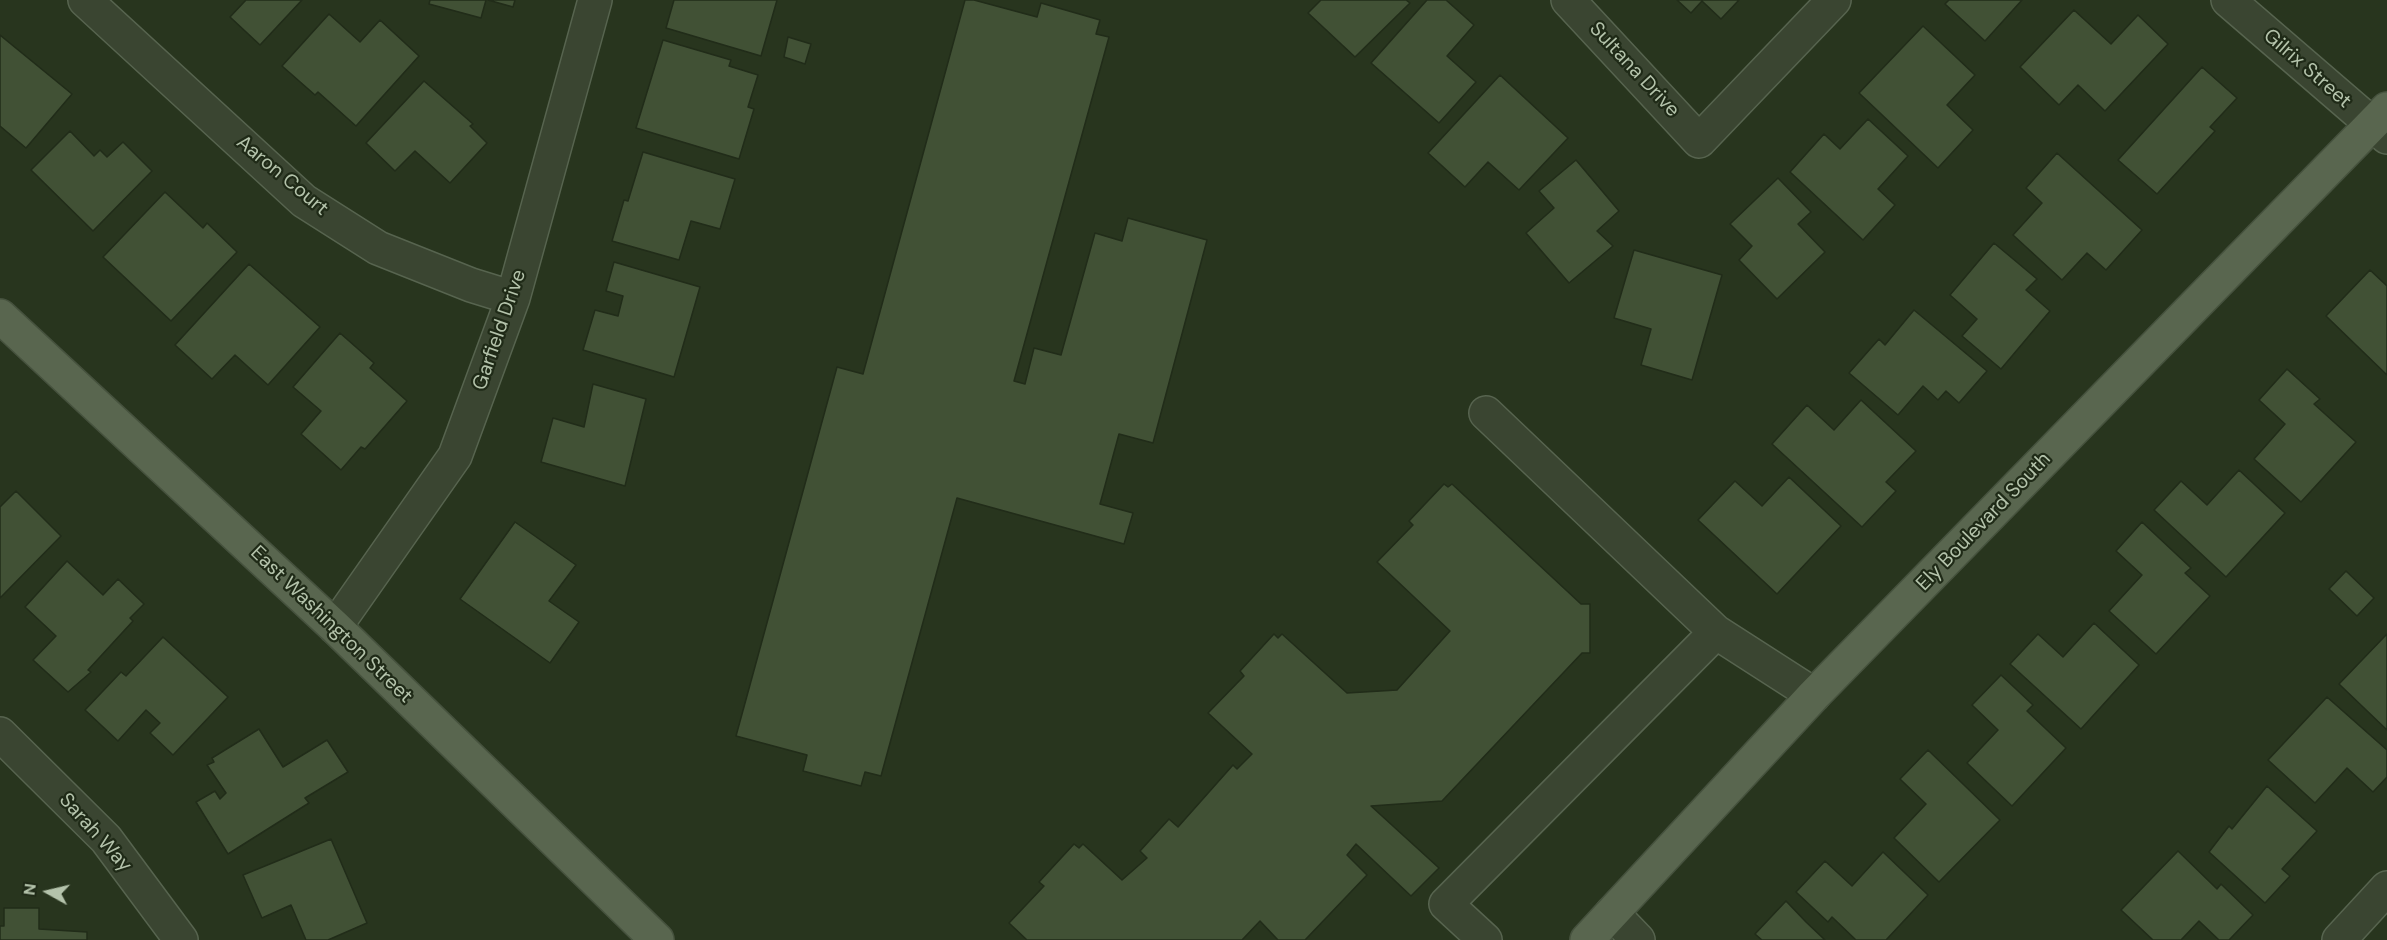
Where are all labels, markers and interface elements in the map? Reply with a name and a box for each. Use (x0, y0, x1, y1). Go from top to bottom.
street label: Sultana Drive (1584, 17, 1684, 123)
street label: Gilrix Street (2258, 24, 2356, 114)
street label: Aaron Court (231, 131, 333, 221)
street label: Garfield Drive (468, 267, 532, 393)
street label: Ely Boulevard South (1912, 448, 2056, 596)
street label: East Washington Street (245, 541, 417, 709)
street label: Sarah Way (53, 789, 137, 877)
north arrow (18, 862, 78, 922)
text: N (18, 882, 41, 897)

